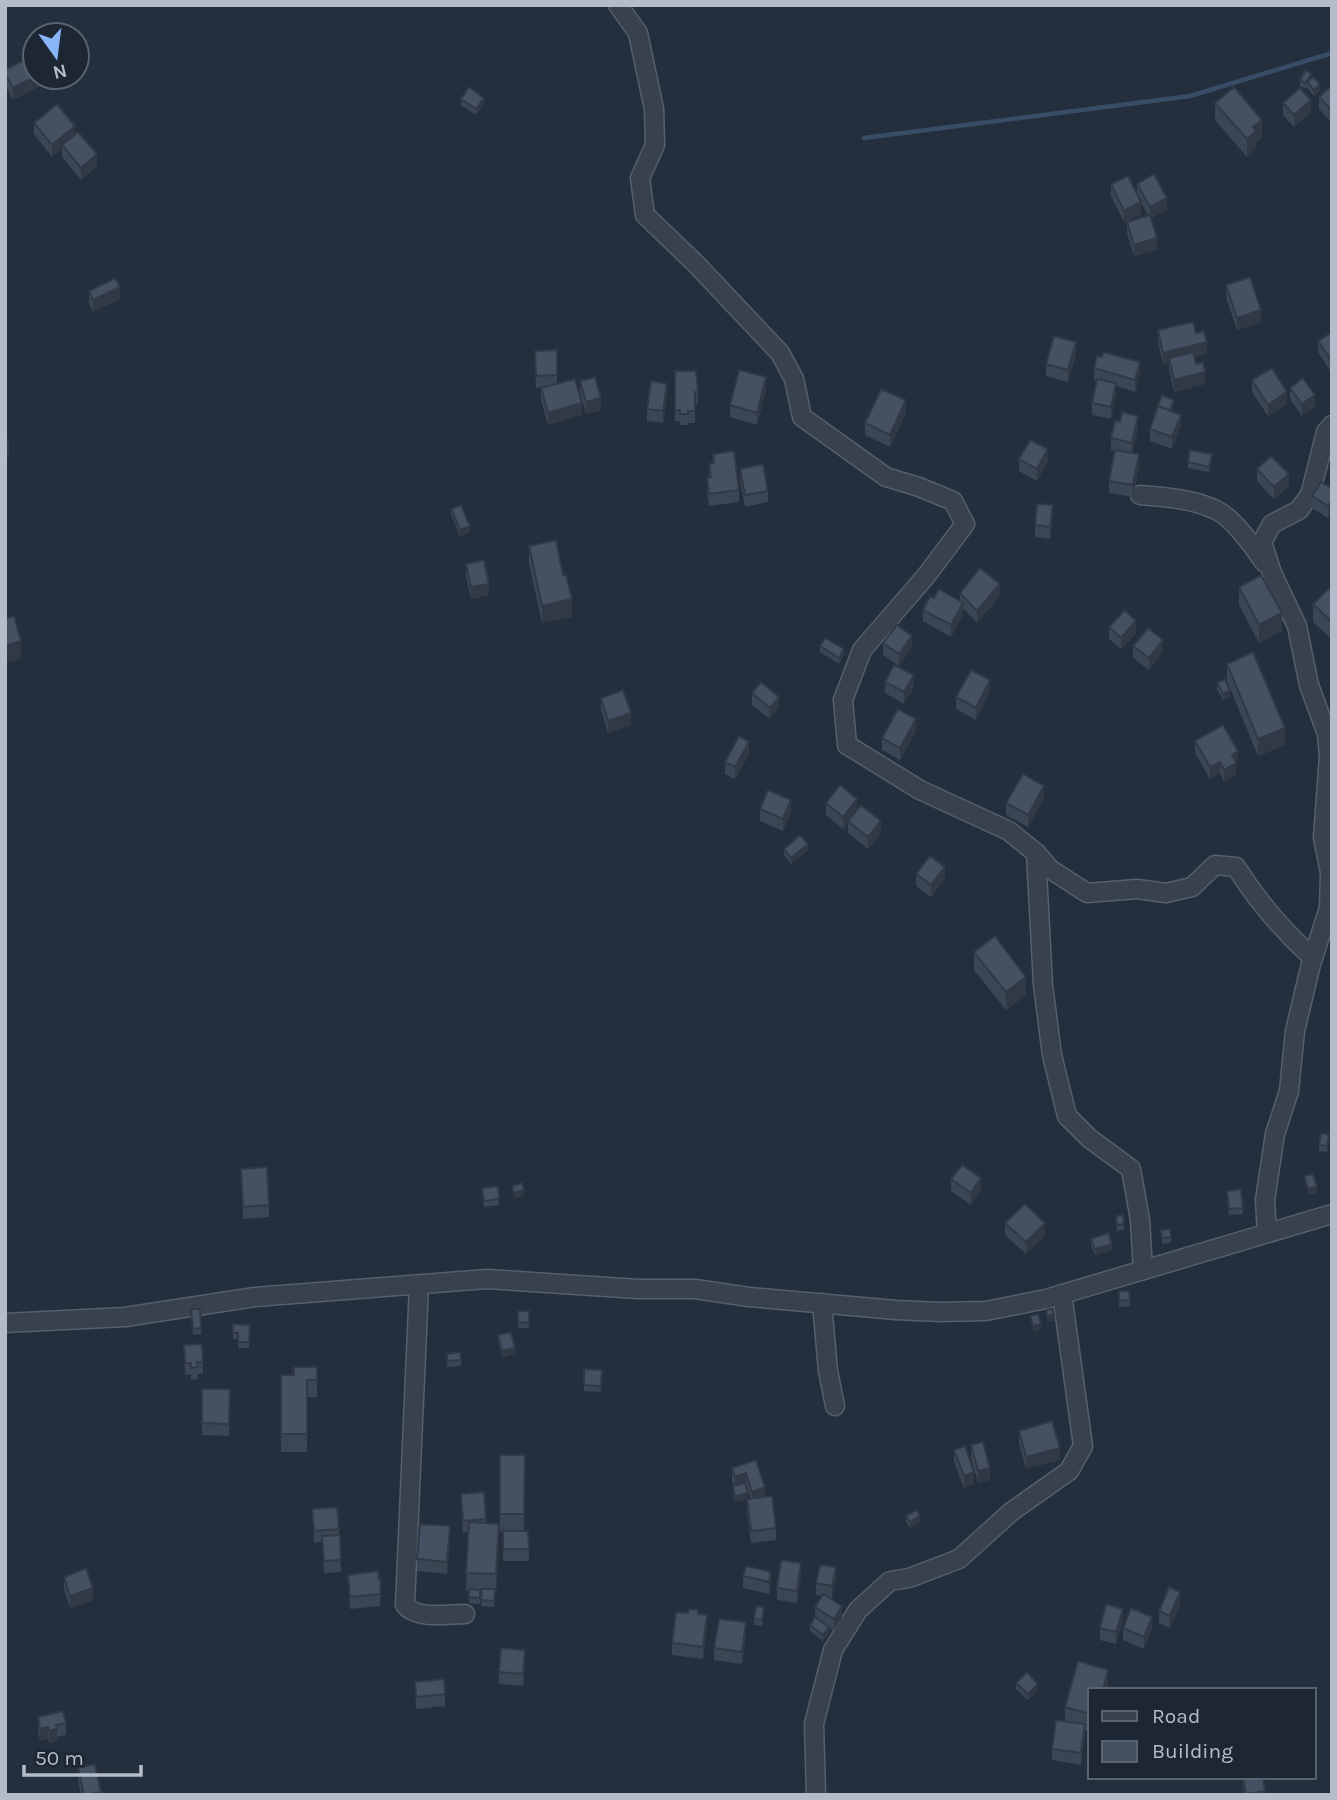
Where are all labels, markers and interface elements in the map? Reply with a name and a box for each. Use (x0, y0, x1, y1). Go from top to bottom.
north arrow (21, 21, 91, 91)
text: N (51, 59, 69, 84)
legend (1088, 1688, 1316, 1779)
text: Road (1152, 1704, 1200, 1728)
scale bar (24, 1734, 142, 1778)
text: Building (1152, 1739, 1233, 1763)
text: 50 m (35, 1746, 84, 1770)

